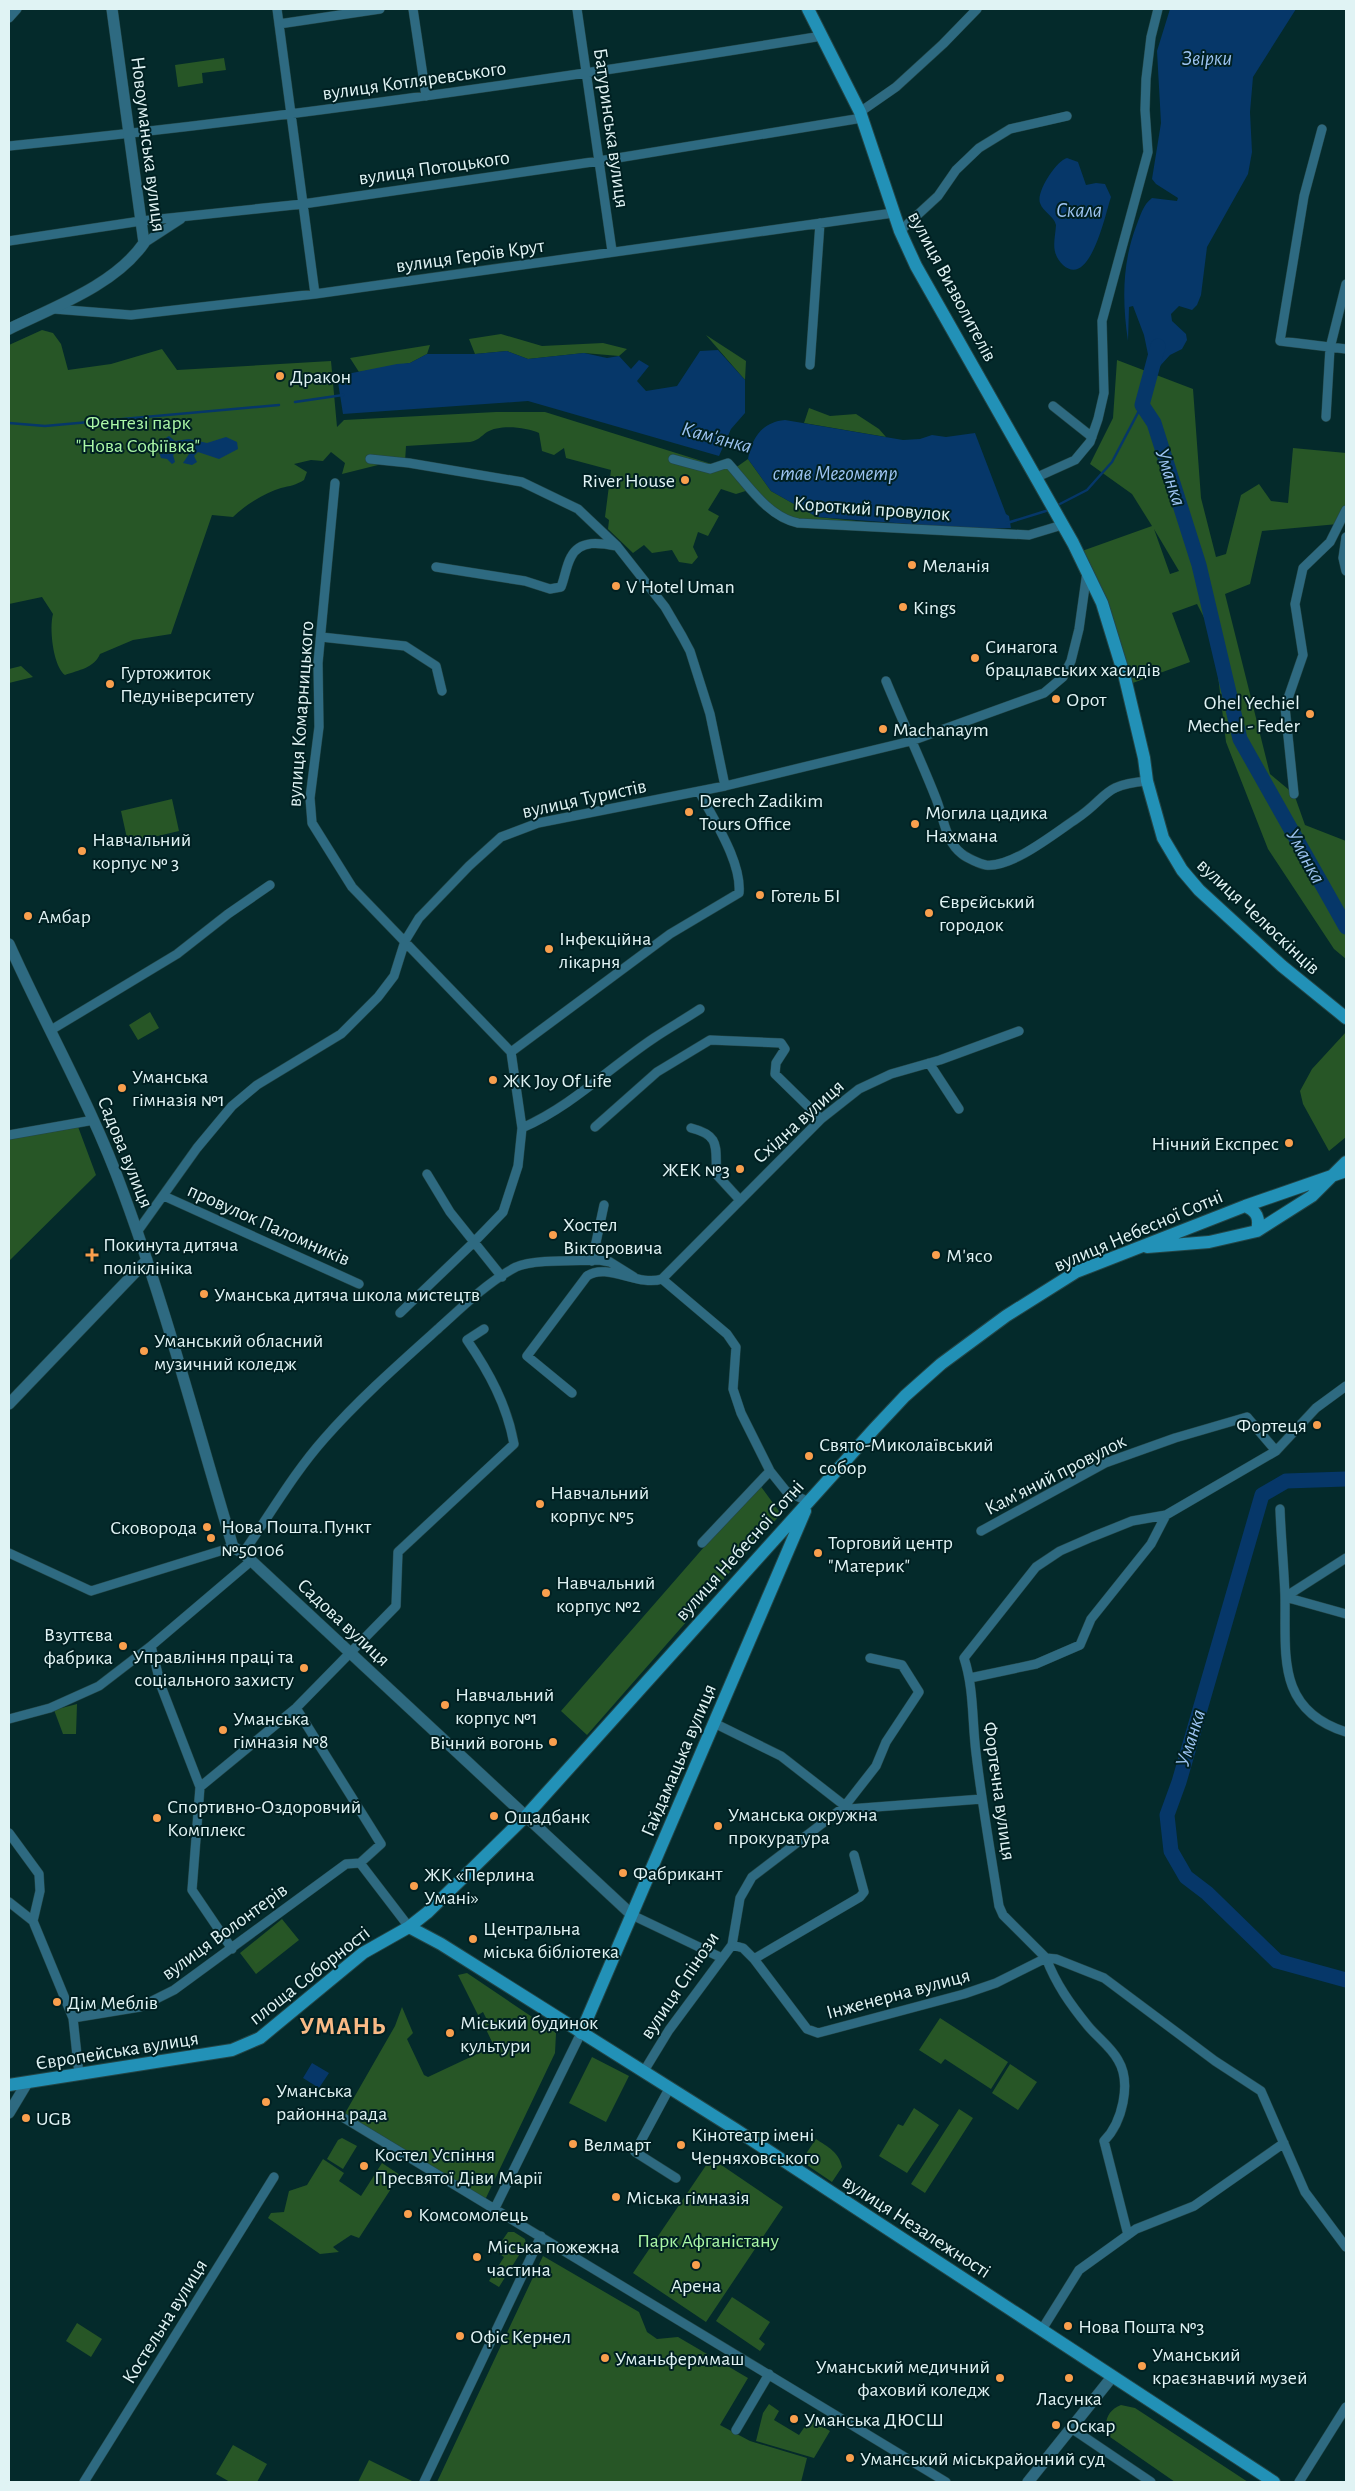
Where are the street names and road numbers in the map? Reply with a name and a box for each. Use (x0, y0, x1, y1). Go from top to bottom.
street label: Батуринська вулиця (590, 47, 632, 209)
street label: Новоуманська вулиця (127, 55, 169, 233)
street label: вулиця Котляревського (321, 58, 507, 104)
street label: вулиця Потоцького (357, 147, 511, 188)
street label: вулиця Визволителів (904, 208, 1000, 365)
street label: вулиця Героїв Крут (395, 236, 547, 276)
street label: Короткий провулок (793, 494, 951, 524)
street label: вулиця Комарницького (285, 620, 317, 808)
street label: вулиця Туристів (520, 776, 648, 822)
street label: вулиця Челюскінців (1193, 855, 1324, 979)
street label: Східна вулиця (749, 1076, 848, 1168)
street label: Садова вулиця (94, 1094, 157, 1211)
street label: провулок Паломників (184, 1180, 353, 1270)
street label: вулиця Небесної Сотні (1051, 1186, 1226, 1276)
street label: Камʼяний провулок (982, 1431, 1129, 1519)
street label: вулиця Небесної Сотні (672, 1477, 808, 1625)
street label: Садова вулиця (293, 1575, 393, 1670)
street label: Гайдамацька вулиця (638, 1681, 720, 1840)
street label: Фортечна вулиця (979, 1721, 1019, 1862)
street label: вулиця Волонтерів (158, 1880, 291, 1984)
street label: площа Соборності (246, 1923, 374, 2029)
street label: вулиця Спінози (637, 1928, 723, 2043)
street label: Інженерна вулиця (824, 1965, 972, 2023)
street label: Європейська вулиця (34, 2028, 200, 2074)
street label: вулиця Незалежності (839, 2172, 994, 2282)
street label: Костельна вулиця (119, 2256, 211, 2387)

